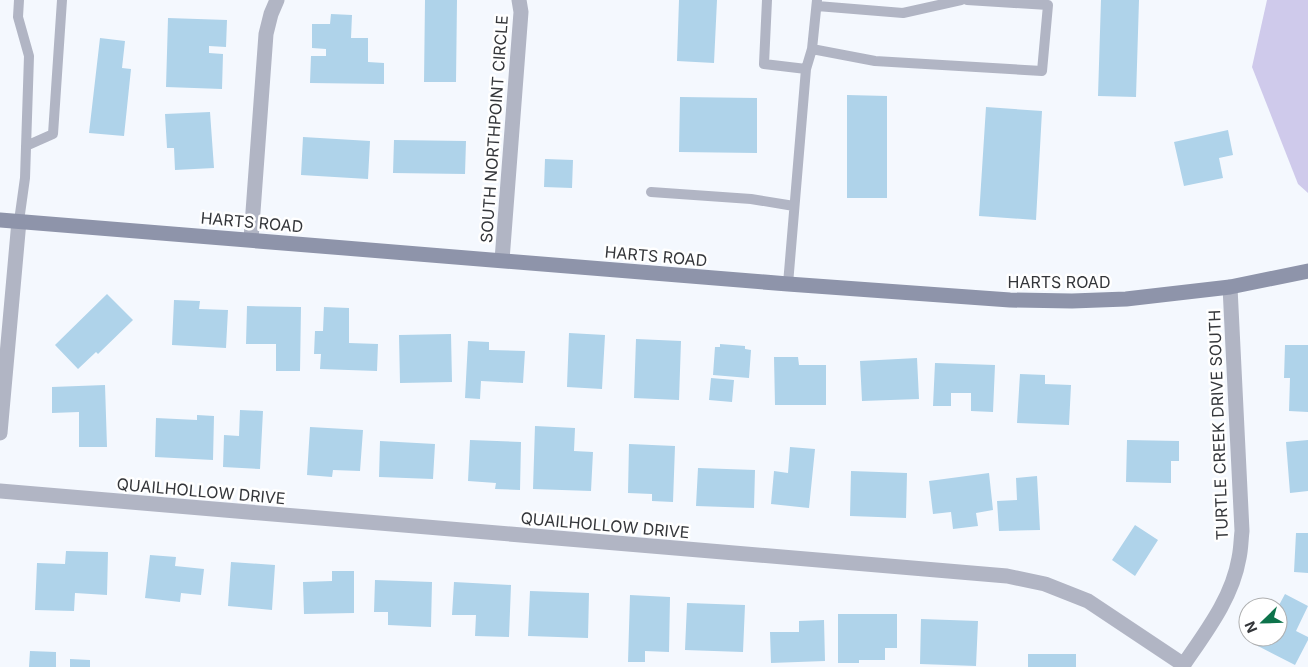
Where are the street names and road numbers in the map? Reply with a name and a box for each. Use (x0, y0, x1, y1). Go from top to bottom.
street label: SOUTH NORTHPOINT CIRCLE (476, 14, 512, 244)
street label: HARTS ROAD (200, 208, 304, 236)
street label: HARTS ROAD (604, 242, 708, 270)
street label: HARTS ROAD (1008, 272, 1110, 292)
street label: TURTLE CREEK DRIVE SOUTH (1204, 310, 1232, 540)
street label: QUAILHOLLOW DRIVE (116, 474, 286, 508)
street label: QUAILHOLLOW DRIVE (520, 508, 690, 542)

